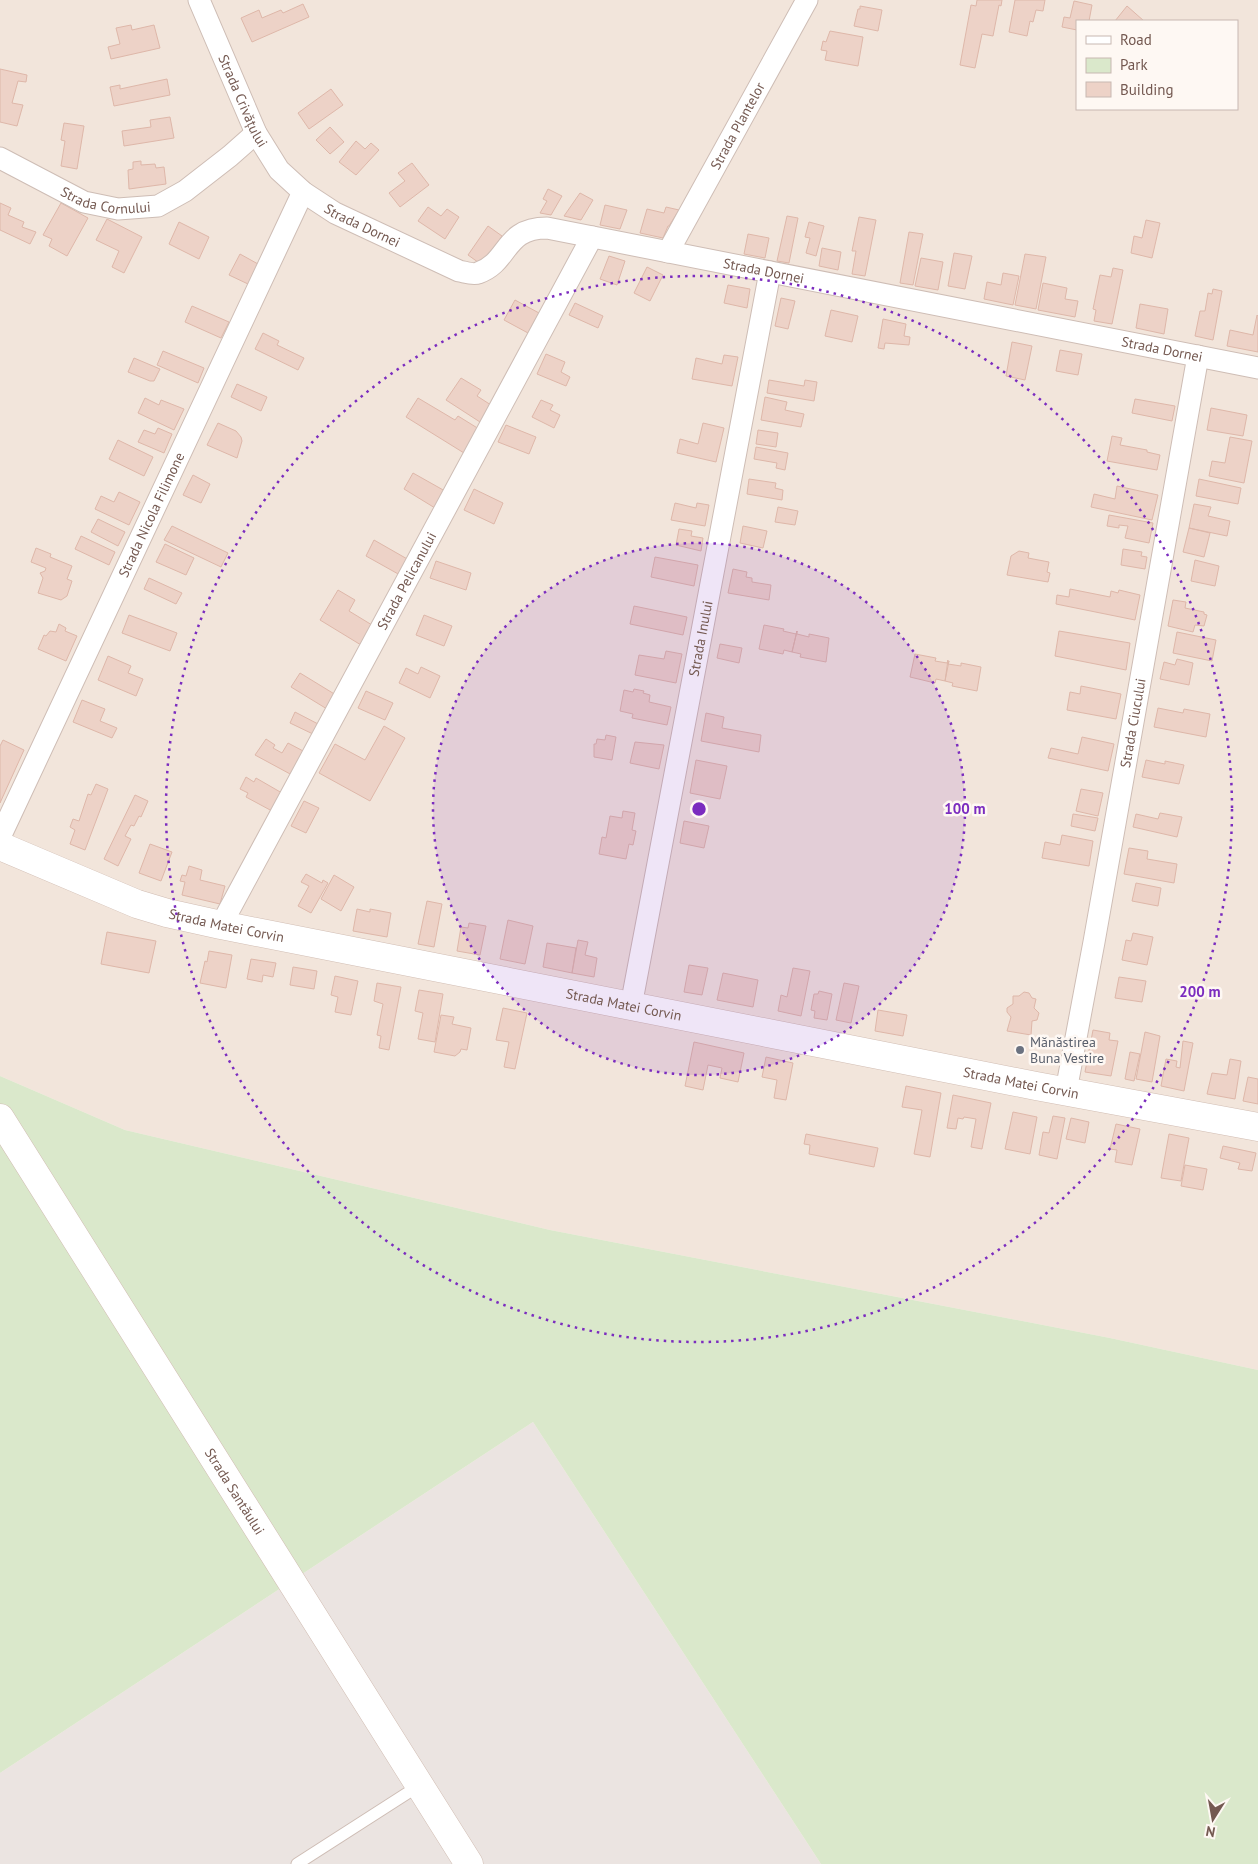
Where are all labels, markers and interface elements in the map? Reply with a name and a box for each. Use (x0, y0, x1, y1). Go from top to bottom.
legend (1076, 20, 1238, 110)
text: Road (1120, 30, 1152, 49)
street label: Strada Crivățului (214, 52, 272, 151)
text: Park (1120, 55, 1148, 74)
street label: Strada Plantelor (706, 79, 769, 173)
text: Building (1120, 80, 1174, 99)
street label: Strada Cornului (58, 182, 151, 218)
street label: Strada Dornei (321, 199, 403, 251)
street label: Strada Dornei (722, 254, 806, 287)
street label: Strada Dornei (1120, 332, 1204, 366)
street label: Strada Nicola Filimone (114, 449, 188, 580)
street label: Strada Pelicanului (373, 529, 440, 633)
street label: Strada Inului (685, 599, 717, 678)
street label: Strada Ciucului (1116, 677, 1150, 769)
text: 100 m (944, 799, 986, 818)
centre of rings (690, 800, 708, 818)
street label: Strada Matei Corvin (167, 905, 286, 946)
text: 200 m (1179, 982, 1221, 1001)
street label: Strada Matei Corvin (564, 984, 683, 1025)
place label: Mănăstirea Buna Vestire (1030, 1033, 1104, 1067)
marker: Mănăstirea Buna Vestire (1014, 1044, 1026, 1056)
street label: Strada Matei Corvin (962, 1063, 1080, 1103)
street label: Strada Santăului (201, 1445, 269, 1538)
north arrow (1188, 1794, 1238, 1844)
text: N (1204, 1822, 1217, 1841)

